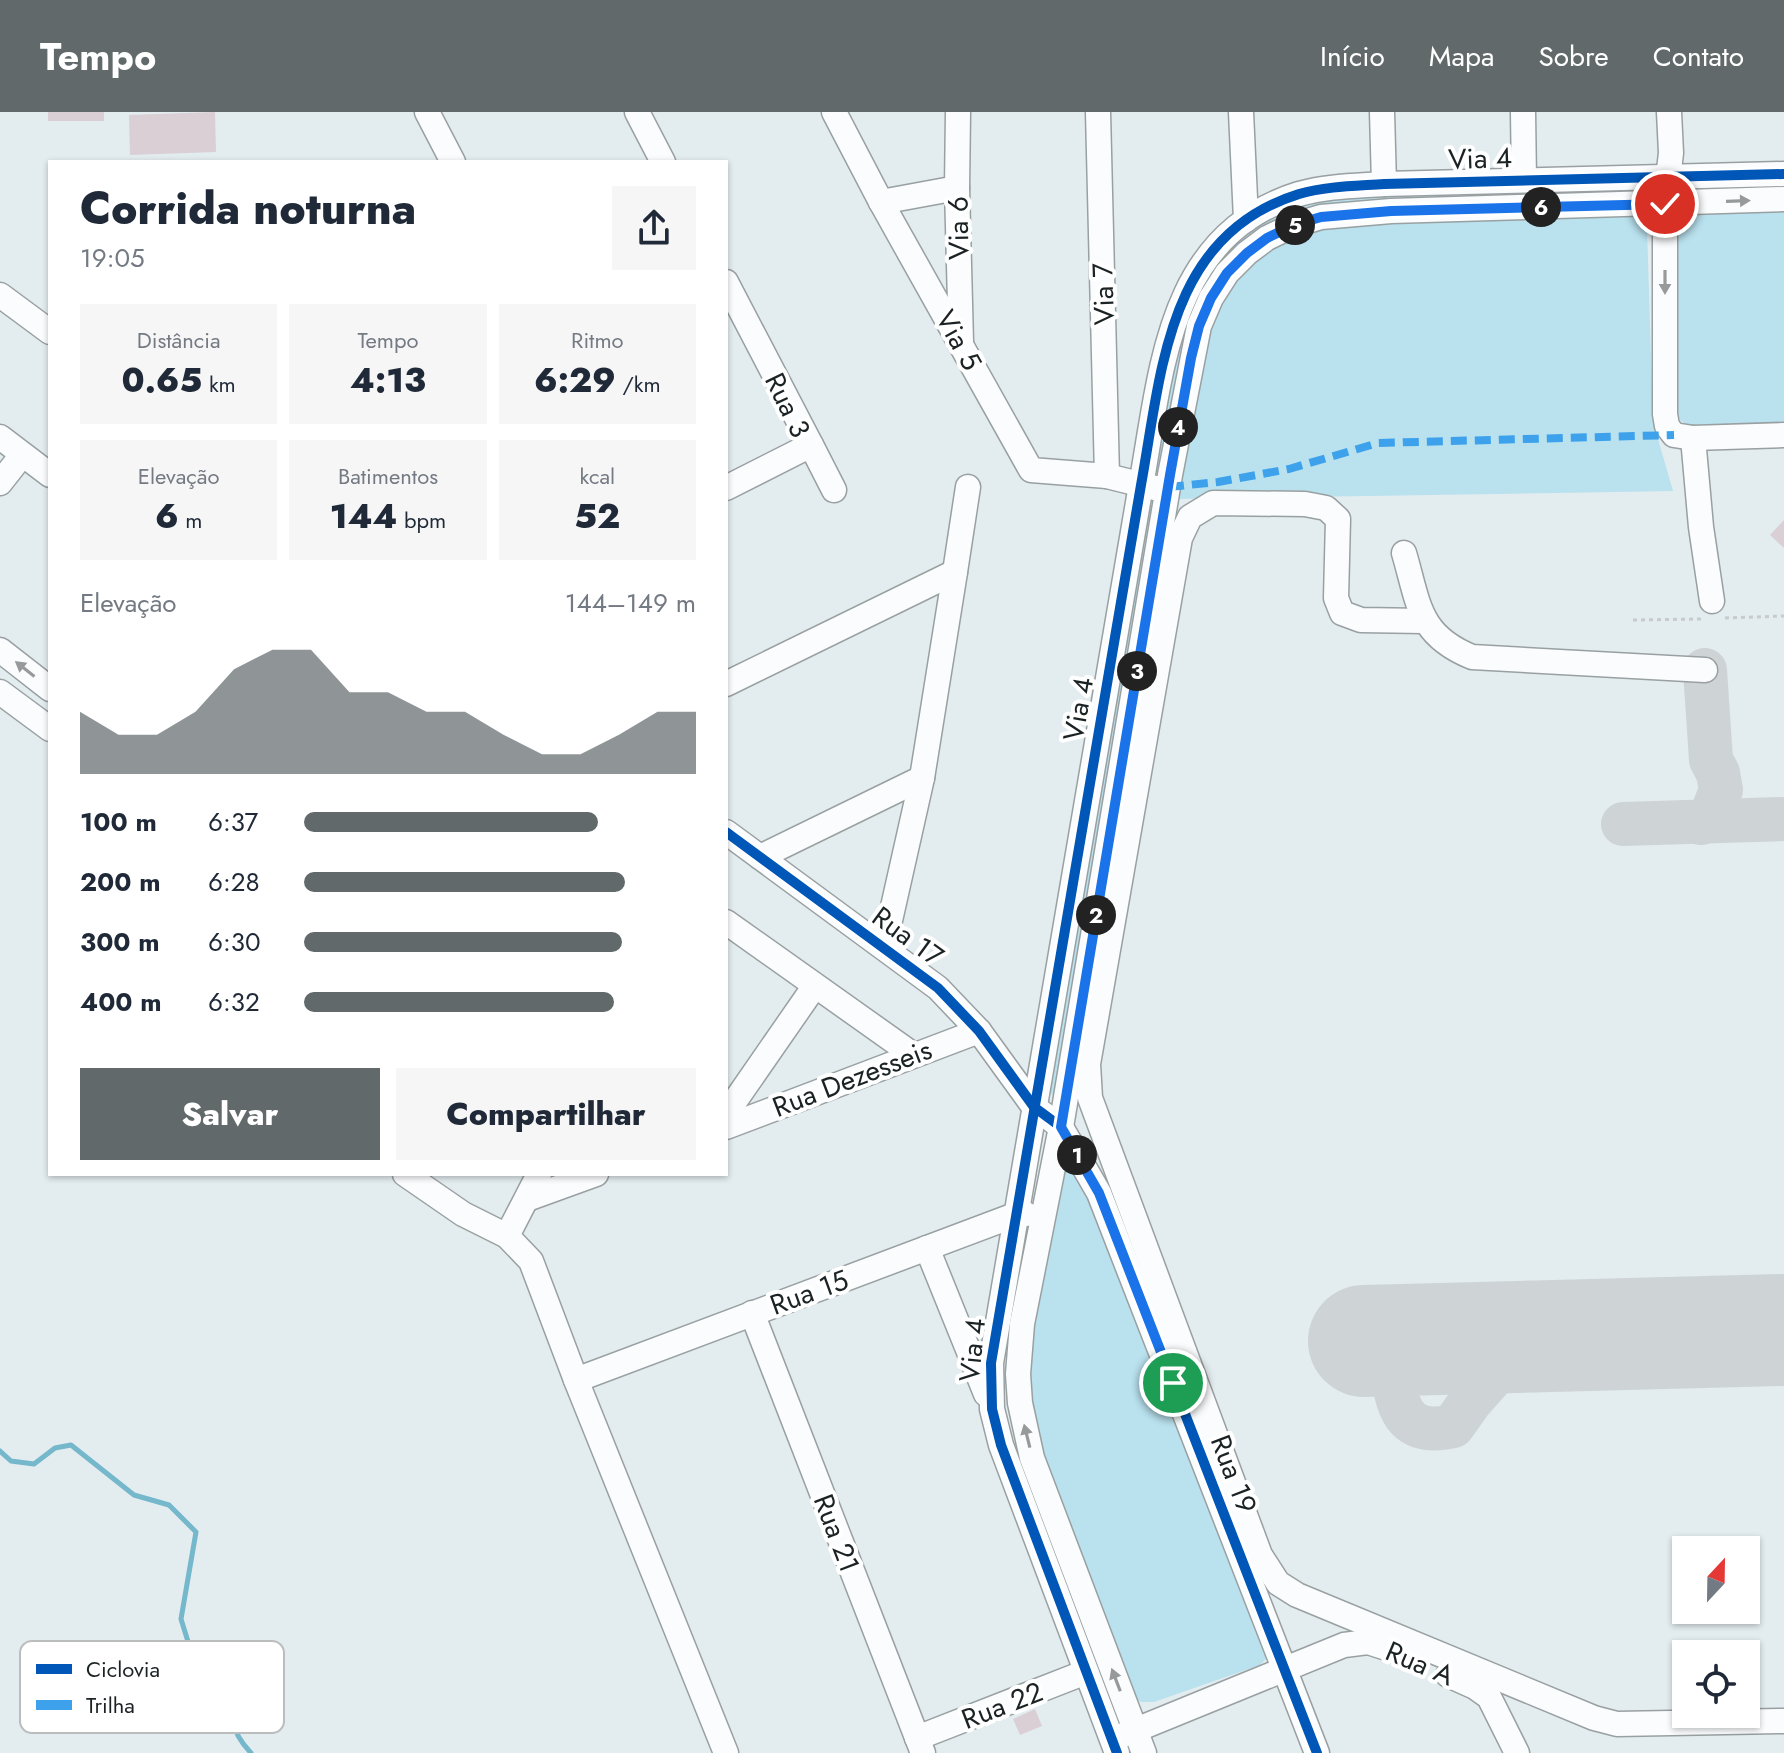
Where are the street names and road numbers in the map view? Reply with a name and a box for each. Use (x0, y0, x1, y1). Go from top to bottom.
street label: Via 4 (1447, 137, 1513, 180)
street label: Via 6 (937, 196, 980, 260)
street label: Via 7 (1082, 262, 1125, 326)
street label: Via 5 (925, 303, 992, 378)
street label: Rua 3 (754, 366, 821, 445)
street label: Via 4 (1053, 674, 1104, 744)
street label: Rua 17 (863, 896, 952, 977)
street label: Rua Dezesseis (767, 1029, 938, 1128)
street label: Rua 15 (764, 1259, 854, 1326)
street label: Via 4 (949, 1316, 996, 1384)
street label: Rua 19 (1200, 1429, 1267, 1519)
street label: Rua 21 (803, 1488, 870, 1578)
street label: Rua A (1379, 1631, 1461, 1696)
street label: Rua 22 (956, 1671, 1049, 1740)

